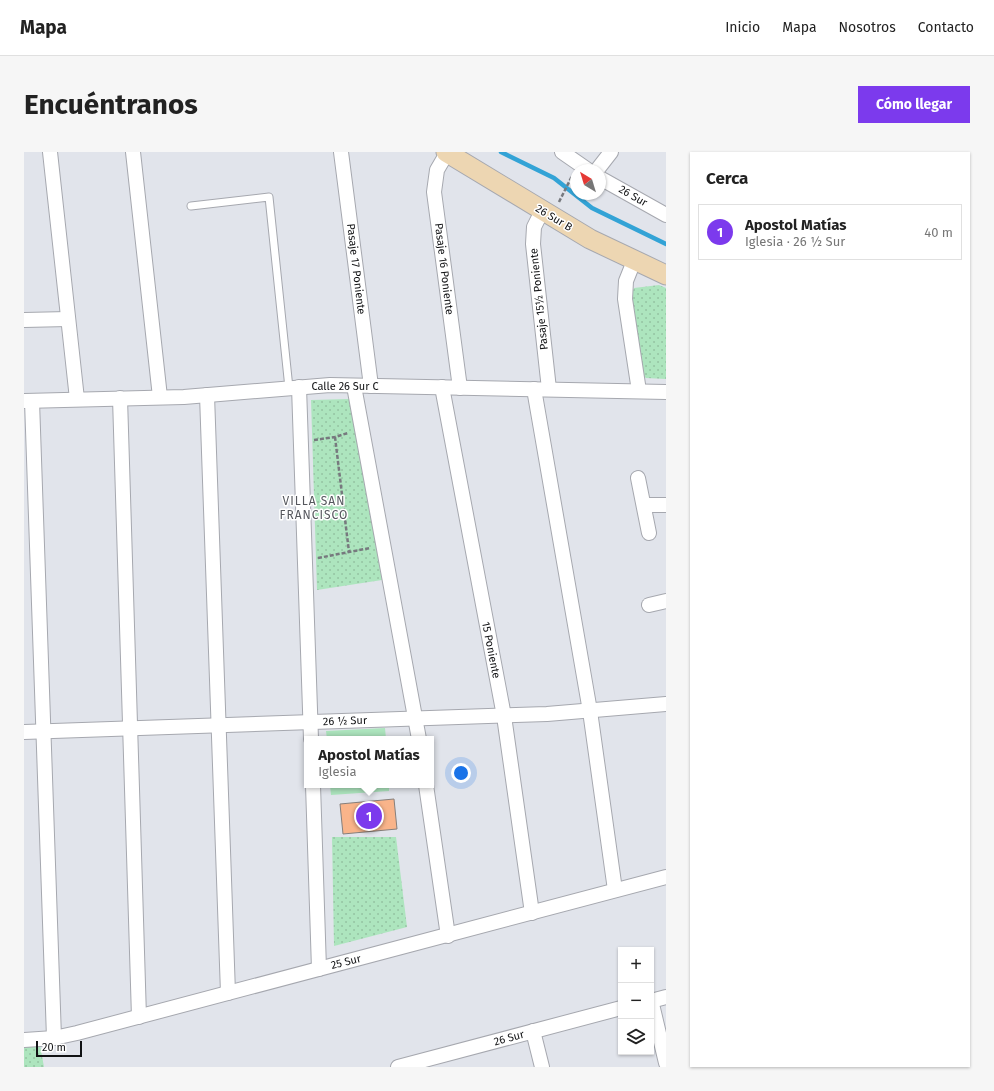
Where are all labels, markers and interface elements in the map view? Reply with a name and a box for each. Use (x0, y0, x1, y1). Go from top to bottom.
text: Mapa (20, 16, 67, 39)
text: Inicio (725, 19, 760, 36)
text: Mapa (782, 19, 817, 36)
text: Nosotros (839, 19, 896, 36)
text: Contacto (918, 19, 974, 36)
button: Cómo llegar (858, 86, 970, 123)
text: Encuéntranos (24, 88, 198, 121)
north arrow (570, 164, 606, 200)
text: Cerca (706, 168, 748, 189)
street label: 26 Sur (616, 183, 650, 210)
street label: 26 Sur B (533, 202, 575, 234)
text: Apostol Matías (745, 216, 846, 234)
street label: Pasaje 16 Poniente (432, 222, 456, 316)
street label: Pasaje 17 Poniente (344, 223, 368, 315)
text: 1 (717, 225, 723, 240)
text: 40 m (924, 225, 953, 240)
text: Iglesia · 26 ½ Sur (745, 234, 845, 249)
street label: Pasaje 15½ Poniente (527, 248, 551, 350)
street label: Calle 26 Sur C (311, 380, 379, 393)
district label: VILLA SAN FRANCISCO (280, 494, 348, 522)
street label: 15 Poniente (479, 621, 503, 679)
street label: 26 ½ Sur (323, 714, 368, 728)
popup (304, 736, 434, 788)
text: Apostol Matías (318, 746, 420, 764)
your location (451, 763, 471, 783)
text: Iglesia (318, 764, 357, 779)
pin: 1 (356, 801, 382, 831)
map controls (618, 947, 654, 1055)
button: + (618, 947, 654, 983)
street label: 25 Sur (330, 952, 363, 972)
button: − (618, 983, 654, 1019)
button: layers (618, 1019, 654, 1055)
street label: 26 Sur (492, 1028, 526, 1048)
scale bar (36, 1039, 82, 1058)
text: 20 m (42, 1041, 66, 1054)

